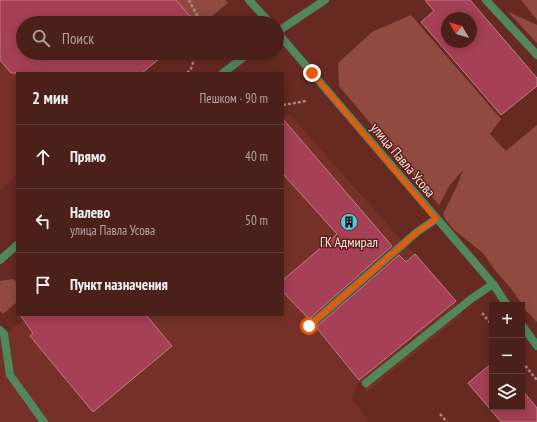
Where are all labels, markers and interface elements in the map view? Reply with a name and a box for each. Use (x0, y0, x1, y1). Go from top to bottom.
north arrow (441, 12, 477, 48)
search box (16, 16, 284, 60)
icon: search (30, 27, 52, 49)
text: Поиск (62, 29, 94, 48)
route end (303, 64, 321, 82)
text: 2 мин (32, 87, 68, 109)
text: Пешком · 90 m (200, 90, 268, 107)
street label: улица Павла Усова (367, 119, 439, 201)
icon: ahead (32, 146, 54, 168)
text: Прямо (70, 147, 106, 166)
text: 40 m (245, 148, 268, 165)
text: Налево (70, 203, 110, 222)
icon: left (32, 210, 54, 232)
text: 50 m (245, 212, 268, 229)
building icon: ГК Адмирал (339, 212, 359, 232)
text: улица Павла Усова (70, 222, 155, 239)
place label: ГК Адмирал (320, 233, 378, 251)
icon: arrive (32, 274, 54, 296)
text: Пункт назначения (70, 275, 168, 294)
map controls (489, 302, 525, 410)
button: + (489, 302, 525, 338)
route start (300, 317, 318, 335)
button: − (489, 338, 525, 374)
button: layers (489, 374, 525, 410)

